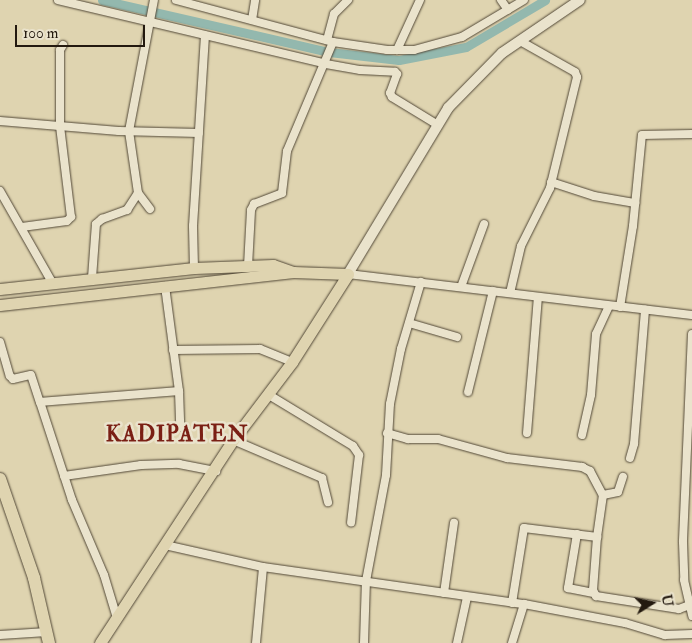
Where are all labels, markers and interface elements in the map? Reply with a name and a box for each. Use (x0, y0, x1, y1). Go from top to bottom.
scale bar (18, 15, 148, 47)
text: 100 m (23, 24, 58, 43)
district label: KADIPATEN (105, 422, 249, 448)
north arrow (627, 578, 677, 628)
text: U (658, 593, 677, 608)

